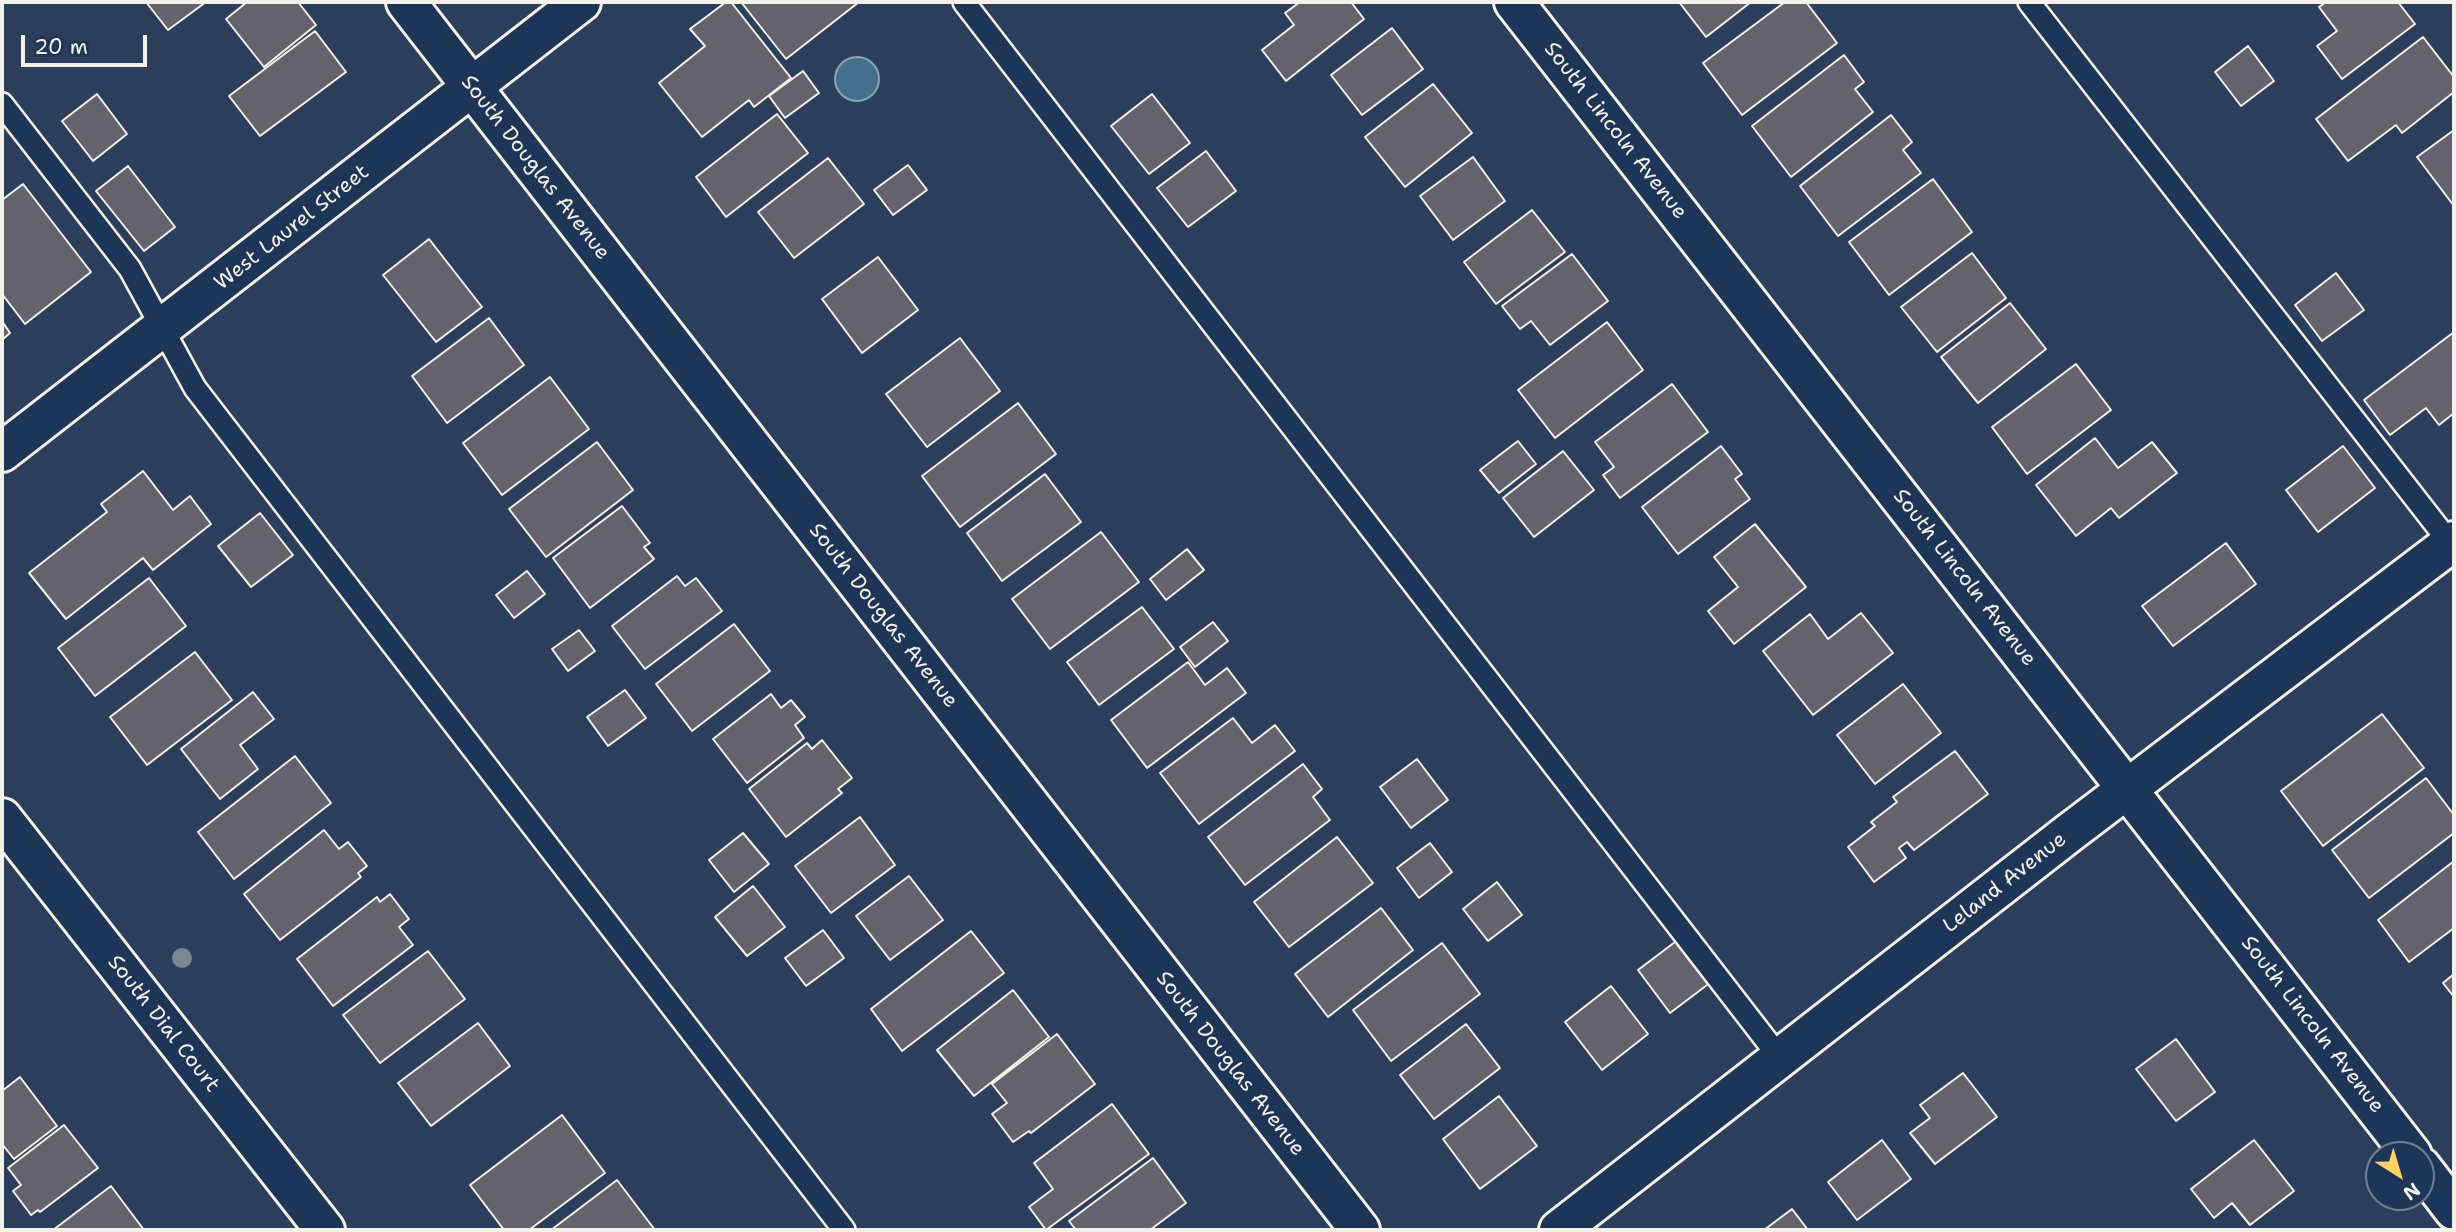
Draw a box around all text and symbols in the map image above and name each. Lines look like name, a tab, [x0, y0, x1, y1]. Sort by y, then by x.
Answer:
scale bar	[24, 21, 150, 65]
text: 20 m	[34, 33, 88, 61]
street label: South Lincoln Avenue	[1538, 37, 1692, 225]
street label: South Douglas Avenue	[455, 71, 615, 265]
street label: West Laurel Street	[210, 160, 374, 296]
street label: South Lincoln Avenue	[1887, 484, 2041, 672]
street label: South Douglas Avenue	[803, 519, 963, 713]
street label: Leland Avenue	[1938, 827, 2072, 939]
street label: South Lincoln Avenue	[2235, 931, 2389, 1119]
street label: South Dial Court	[102, 950, 224, 1098]
street label: South Douglas Avenue	[1150, 967, 1310, 1161]
north arrow	[2365, 1141, 2435, 1211]
text: N	[2398, 1177, 2425, 1206]

